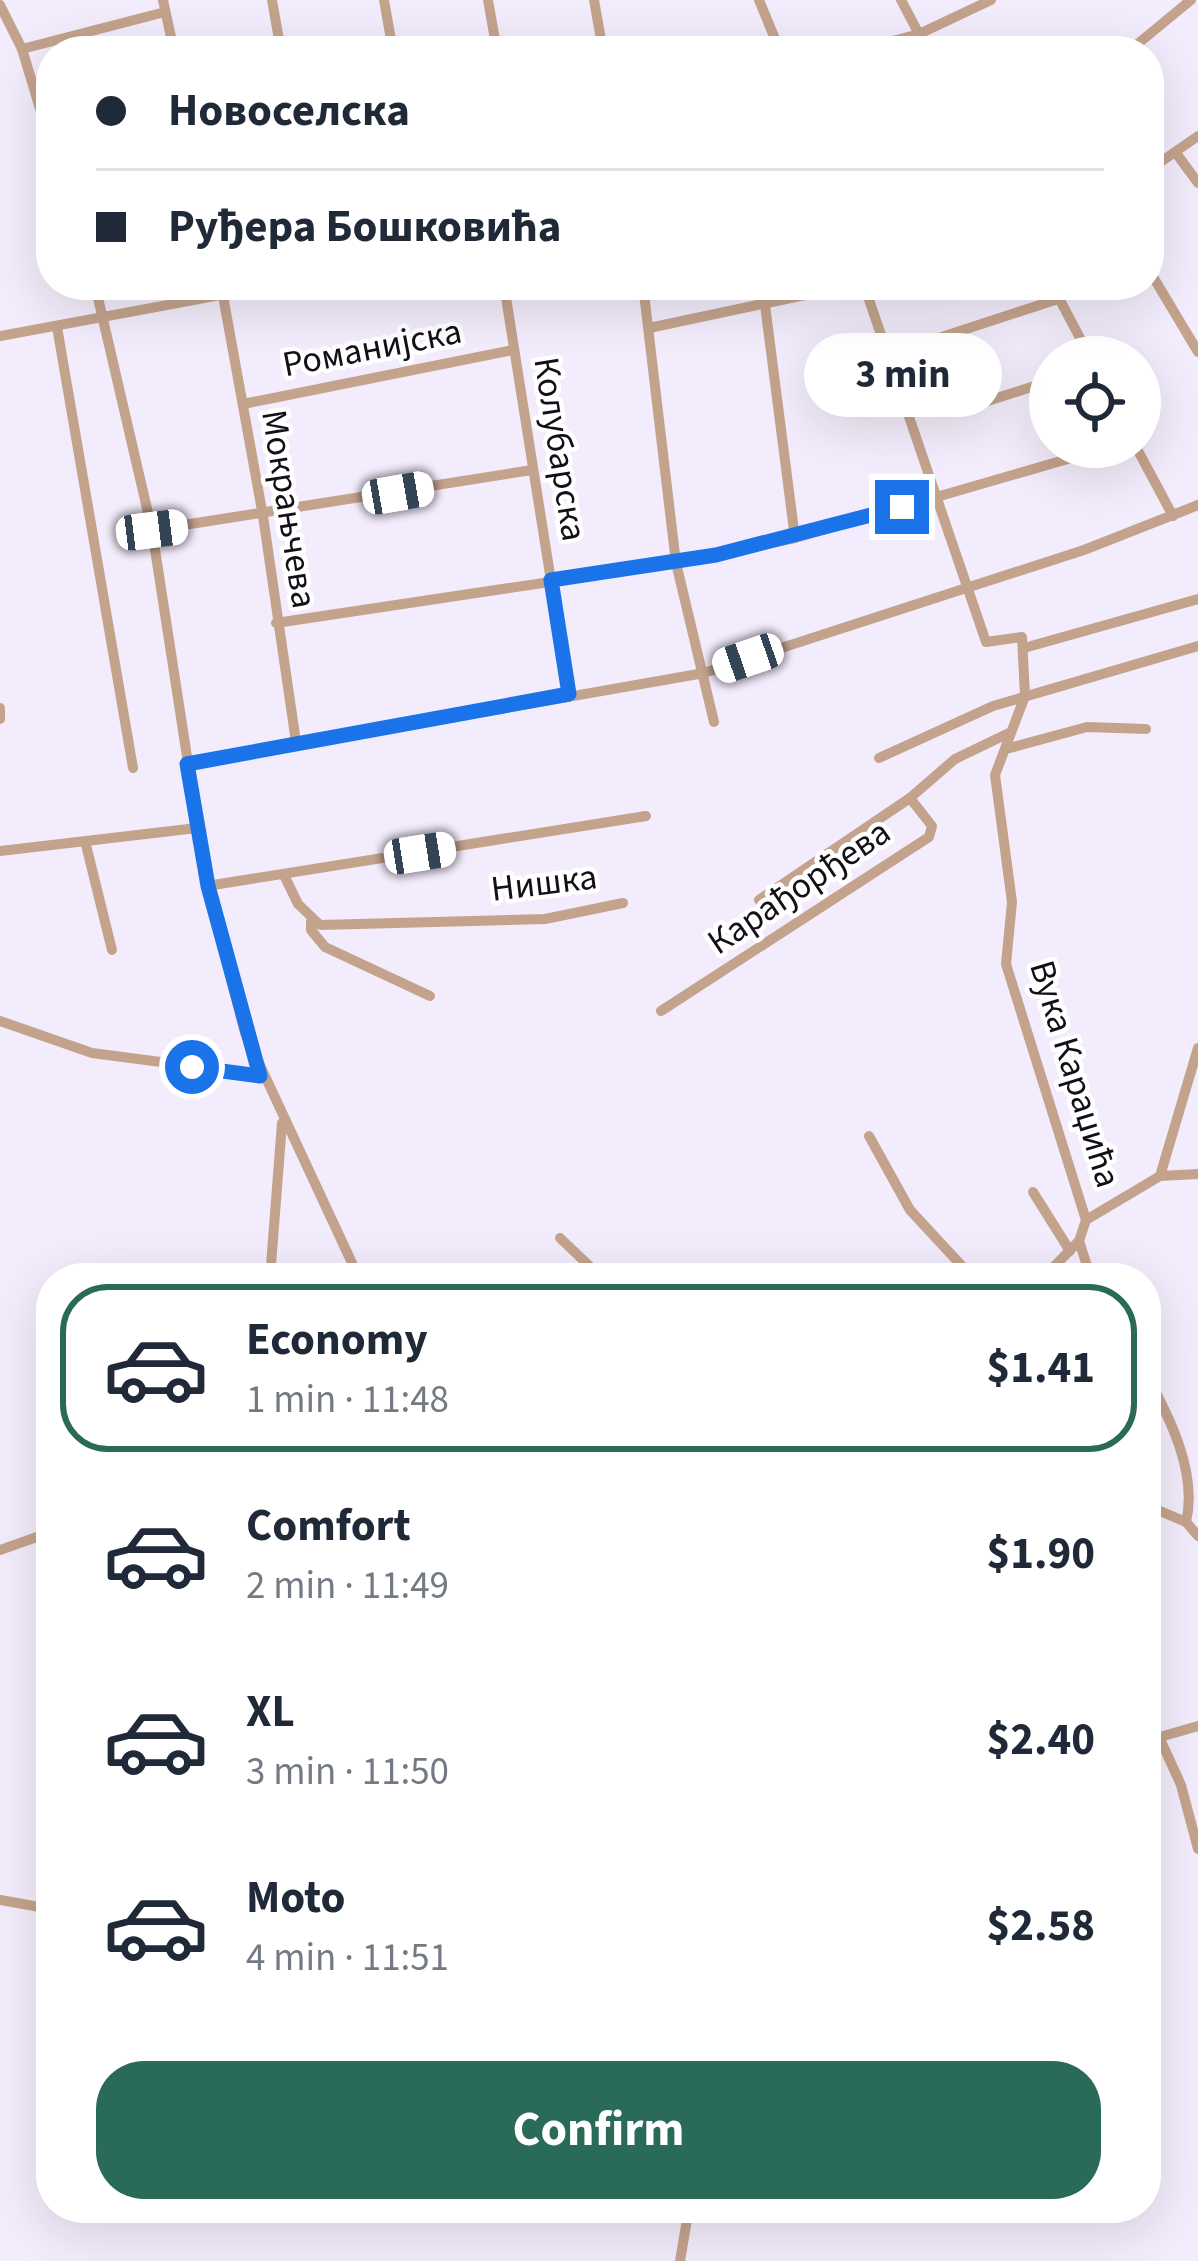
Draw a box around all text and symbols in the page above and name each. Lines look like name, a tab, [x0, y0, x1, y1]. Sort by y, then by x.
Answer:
text: Новоселска	[168, 79, 410, 143]
text: Руђера Бошковића	[168, 195, 561, 259]
street label: Романијска	[278, 306, 466, 390]
callout: 3 min	[803, 333, 1001, 417]
map controls	[1029, 336, 1161, 468]
button: locate	[1029, 336, 1161, 468]
text: 3 min	[856, 347, 950, 403]
street label: Колубарска	[520, 353, 600, 545]
street label: Мокрањчева	[248, 406, 330, 612]
car	[359, 469, 437, 517]
route end	[875, 480, 929, 534]
car	[114, 508, 190, 552]
car	[708, 629, 788, 687]
street label: Карађорђева	[697, 807, 901, 967]
car	[382, 830, 458, 876]
street label: Нишка	[488, 851, 600, 915]
street label: Вука Караџића	[1016, 954, 1134, 1194]
route start	[165, 1040, 219, 1094]
text: Economy	[246, 1308, 428, 1372]
icon: car	[102, 1314, 210, 1422]
text: $1.41	[986, 1336, 1095, 1400]
text: 1 min · 11:48	[246, 1372, 449, 1428]
text: Comfort	[246, 1494, 411, 1558]
icon: car	[102, 1500, 210, 1608]
text: $1.90	[986, 1522, 1095, 1586]
text: 2 min · 11:49	[246, 1558, 449, 1614]
text: XL	[246, 1680, 295, 1744]
icon: car	[102, 1686, 210, 1794]
text: $2.40	[986, 1708, 1095, 1772]
text: 3 min · 11:50	[246, 1744, 449, 1800]
text: Moto	[246, 1866, 345, 1930]
icon: car	[102, 1872, 210, 1980]
text: $2.58	[986, 1894, 1095, 1958]
text: 4 min · 11:51	[246, 1930, 449, 1986]
button: Confirm	[96, 2061, 1101, 2199]

